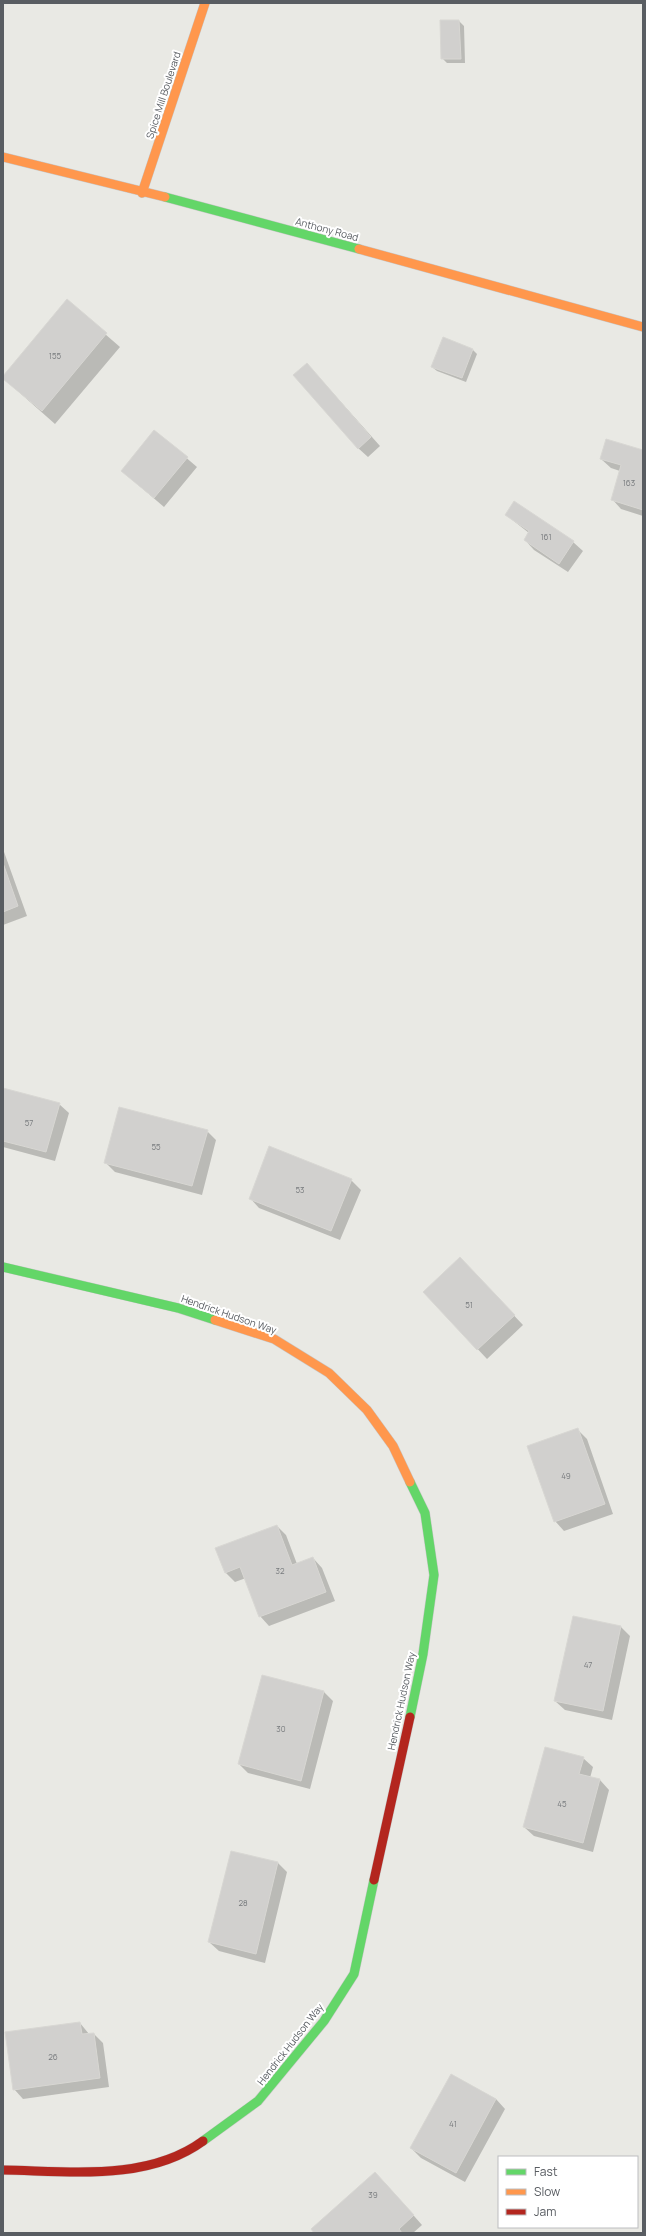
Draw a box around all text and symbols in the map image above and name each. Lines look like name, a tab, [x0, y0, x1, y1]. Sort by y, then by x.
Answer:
street label: Spice Mill Boulevard	[142, 50, 184, 140]
street label: Anthony Road	[294, 214, 360, 244]
house number: 155	[49, 350, 62, 361]
house number: 163	[623, 477, 635, 488]
house number: 161	[540, 531, 552, 542]
house number: 57	[25, 1117, 33, 1128]
house number: 55	[151, 1141, 161, 1152]
house number: 53	[295, 1184, 305, 1195]
street label: Hendrick Hudson Way	[179, 1291, 279, 1337]
house number: 51	[465, 1299, 473, 1310]
house number: 49	[561, 1470, 571, 1481]
house number: 32	[276, 1565, 285, 1576]
street label: Hendrick Hudson Way	[384, 1650, 418, 1751]
house number: 47	[584, 1659, 592, 1670]
house number: 30	[276, 1723, 286, 1734]
house number: 45	[557, 1798, 567, 1809]
house number: 28	[238, 1897, 248, 1908]
street label: Hendrick Hudson Way	[254, 2000, 327, 2088]
house number: 26	[48, 2051, 58, 2062]
house number: 41	[449, 2118, 457, 2129]
legend	[498, 2156, 638, 2228]
text: Fast	[534, 2163, 558, 2180]
text: Slow	[534, 2183, 560, 2200]
house number: 39	[368, 2189, 378, 2200]
text: Jam	[534, 2203, 556, 2220]

